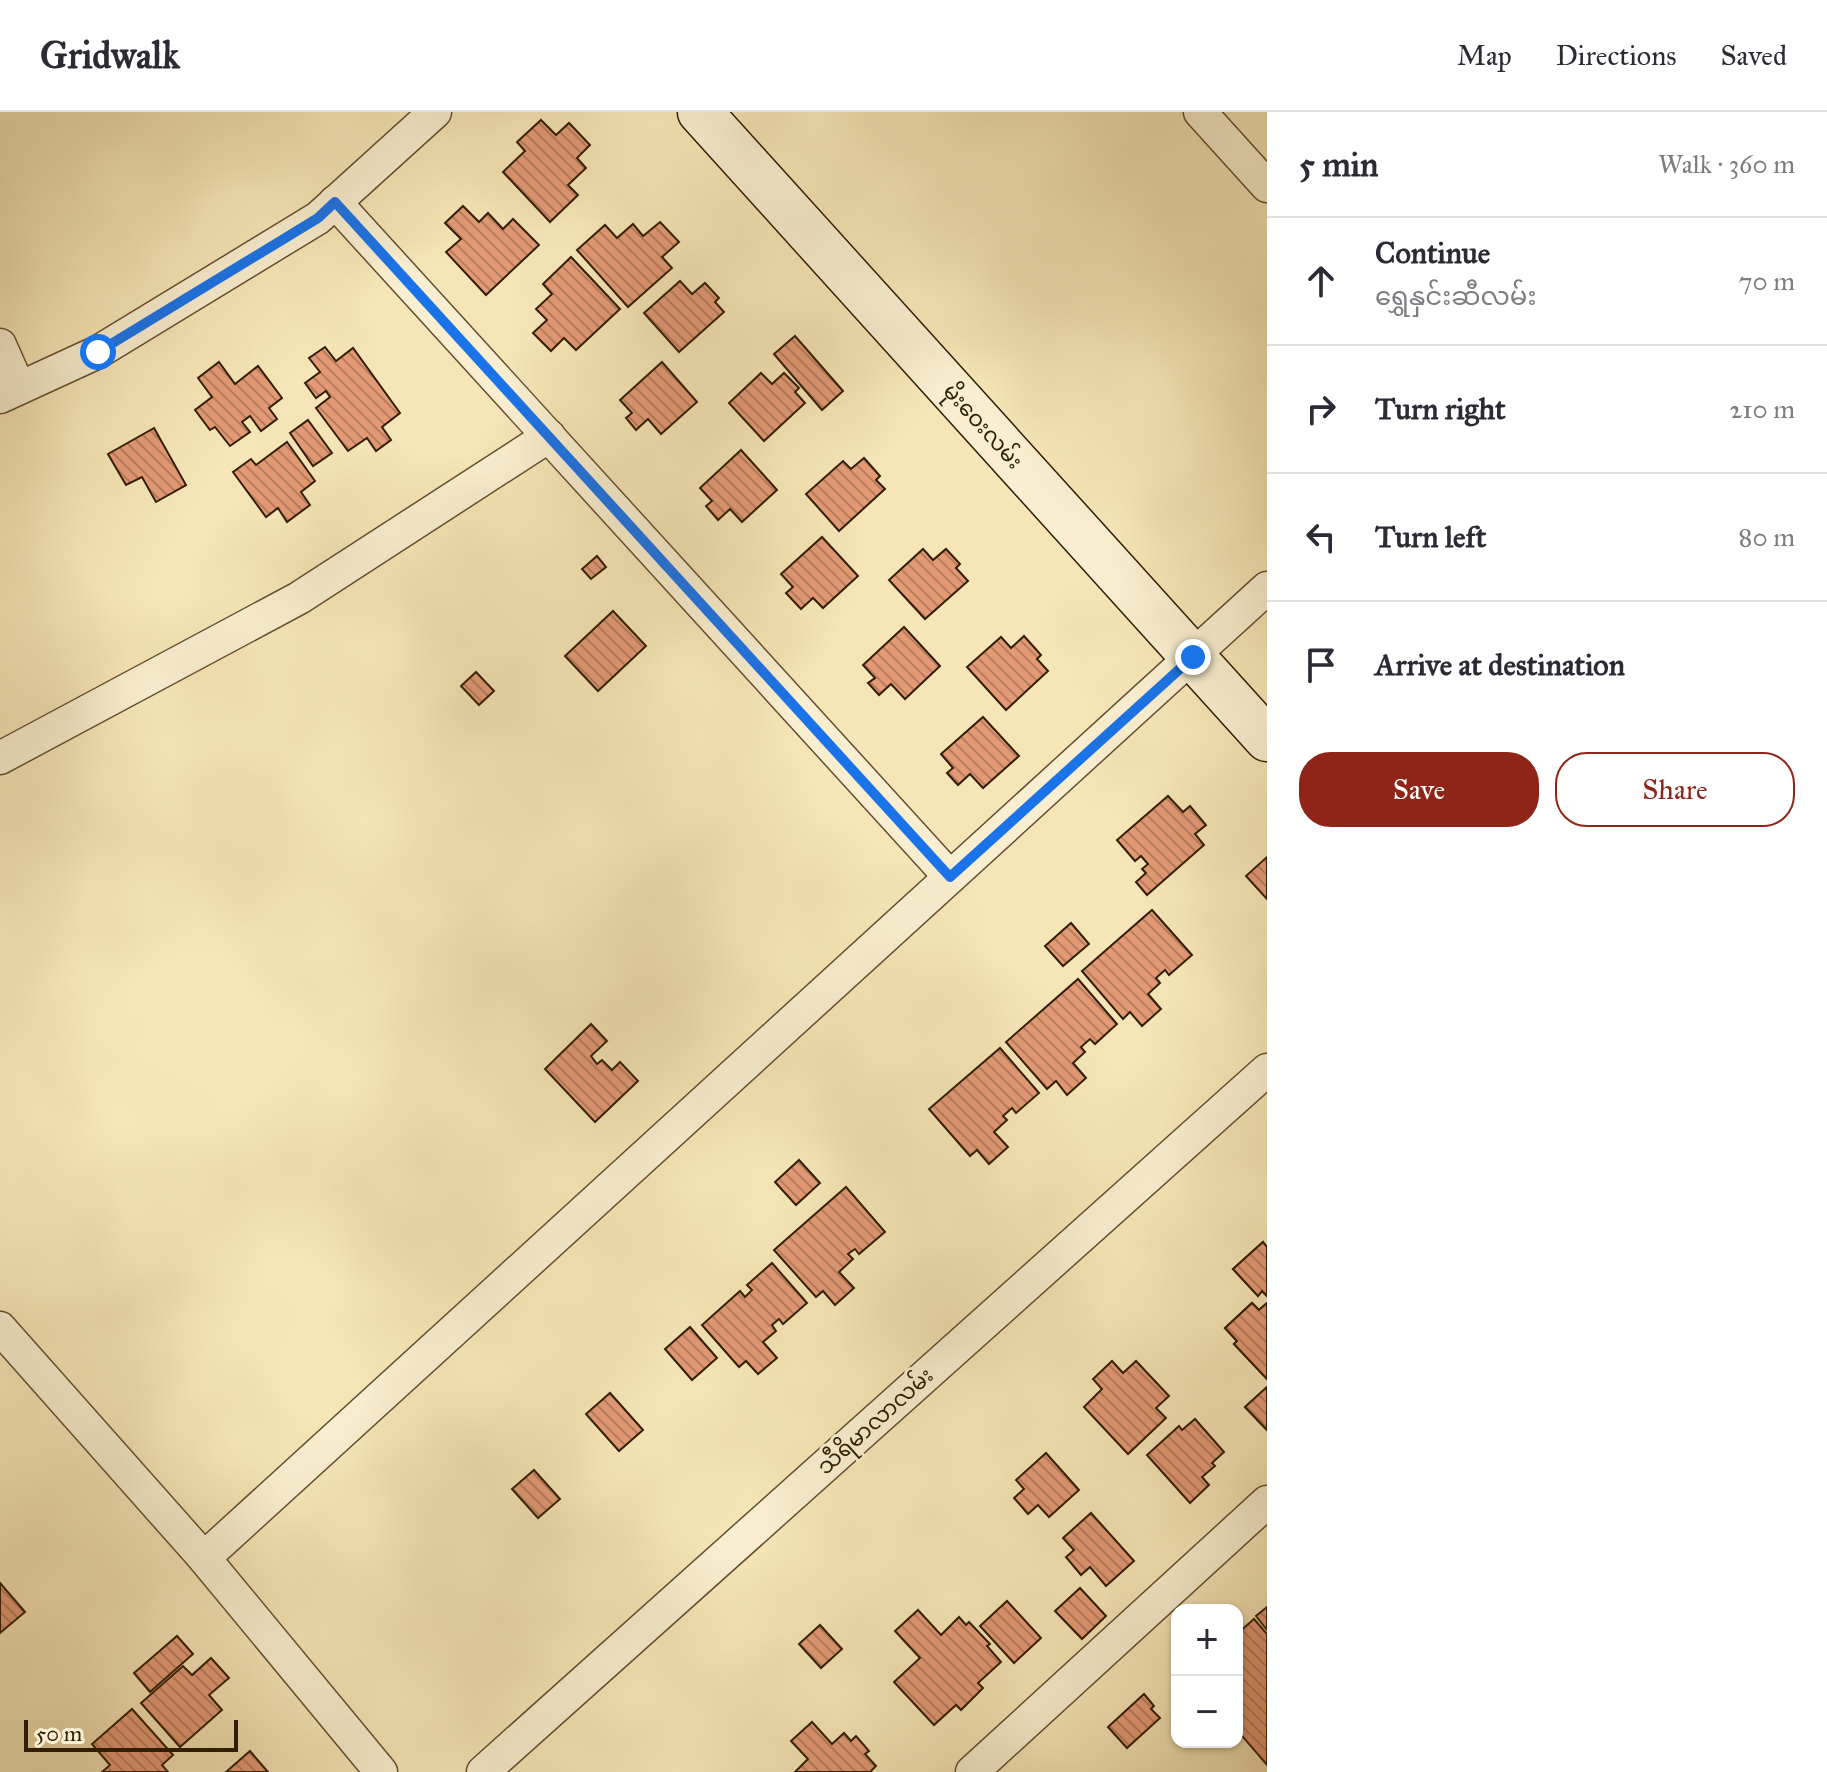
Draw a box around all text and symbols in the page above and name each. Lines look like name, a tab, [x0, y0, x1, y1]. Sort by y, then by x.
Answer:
text: Gridwalk	[40, 32, 180, 78]
text: Map	[1457, 38, 1512, 73]
text: Directions	[1556, 38, 1677, 73]
text: Saved	[1721, 38, 1787, 73]
text: 5 min	[1299, 144, 1378, 185]
text: Walk · 360 m	[1658, 148, 1795, 180]
text: Continue	[1375, 235, 1490, 271]
icon: ahead	[1299, 259, 1343, 303]
text: 70 m	[1739, 265, 1795, 297]
text: ရွှေနှင်းဆီလမ်း	[1375, 280, 1536, 312]
route start	[80, 334, 116, 370]
street label: မိုးဝေးလမ်း	[935, 376, 1030, 477]
icon: right	[1299, 387, 1343, 431]
text: Turn right	[1375, 391, 1506, 427]
text: 210 m	[1729, 393, 1795, 425]
icon: left	[1299, 515, 1343, 559]
text: Turn left	[1375, 519, 1486, 555]
text: 80 m	[1739, 521, 1795, 553]
route end	[1175, 639, 1211, 675]
icon: arrive	[1299, 643, 1343, 687]
text: Arrive at destination	[1375, 647, 1625, 683]
button: Save	[1299, 752, 1539, 827]
button: Share	[1555, 752, 1795, 827]
street label: သီရိမာလာလမ်း	[810, 1360, 941, 1483]
map controls	[1171, 1604, 1243, 1748]
button: +	[1171, 1604, 1243, 1676]
button: −	[1171, 1676, 1243, 1748]
scale bar	[24, 1716, 238, 1752]
text: 50 m	[36, 1720, 82, 1747]

